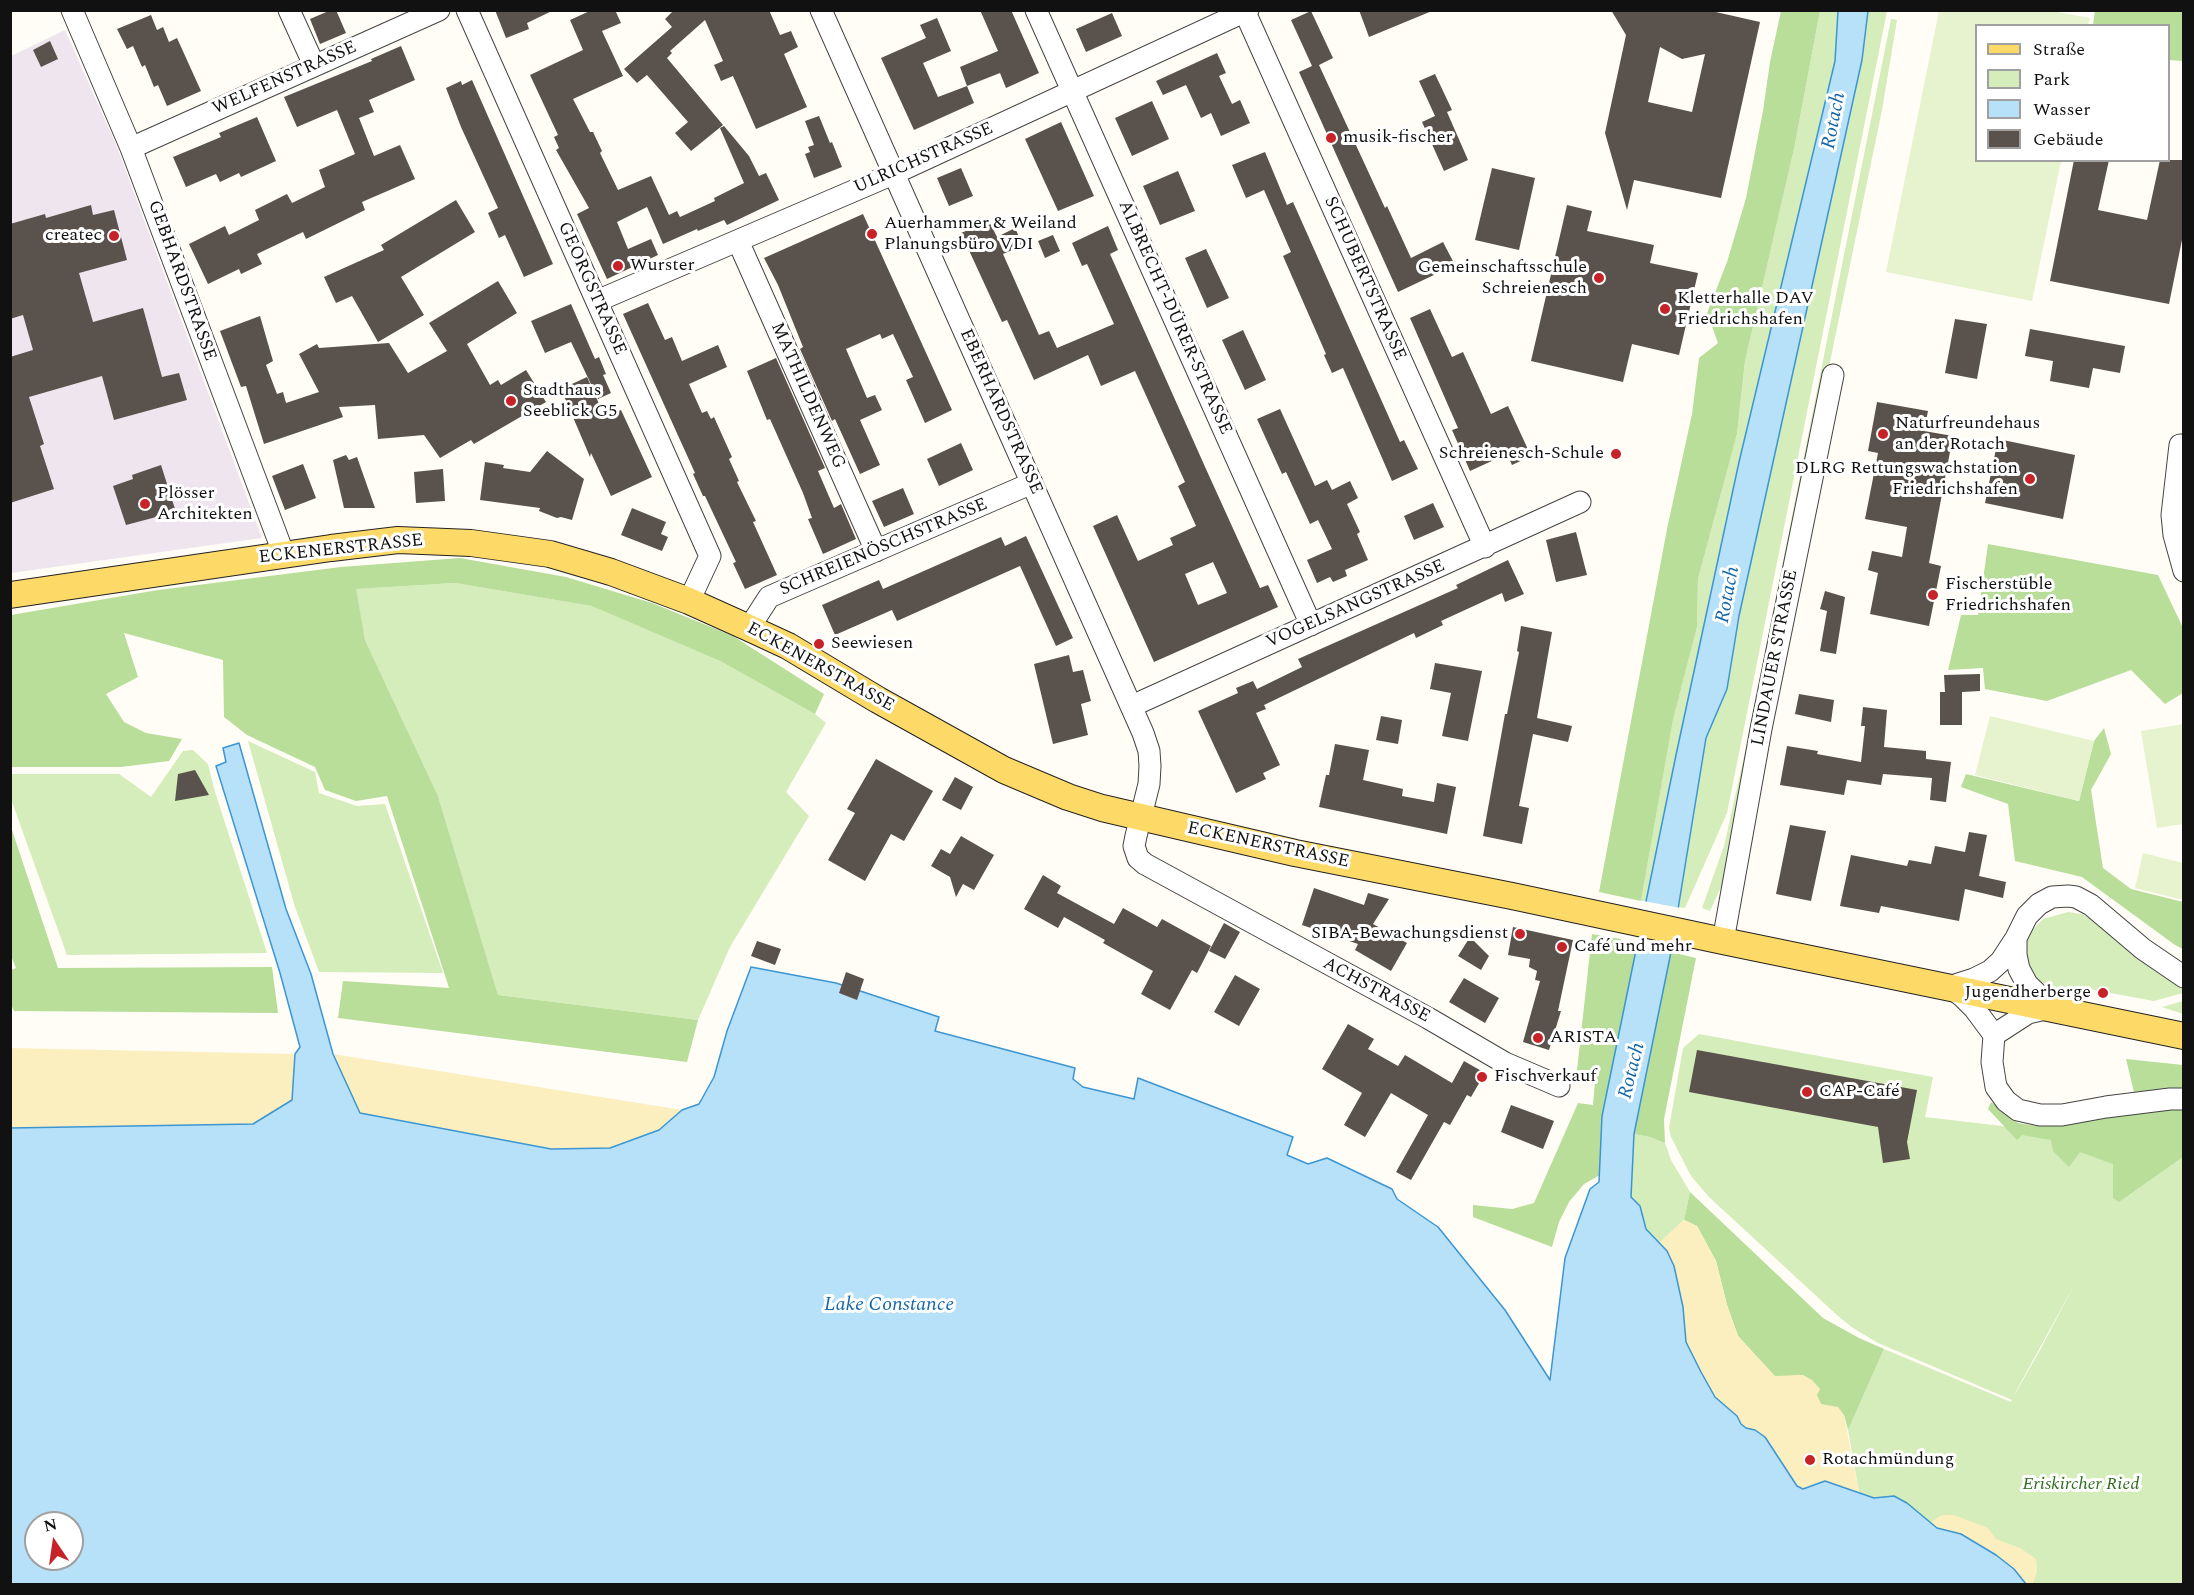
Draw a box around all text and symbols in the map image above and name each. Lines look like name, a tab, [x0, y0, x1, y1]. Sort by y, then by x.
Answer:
legend	[1975, 24, 2170, 162]
text: Straße	[2033, 36, 2085, 63]
street label: WELFENSTRASSE	[209, 37, 361, 121]
text: Park	[2033, 66, 2070, 93]
water label: Rotach	[1818, 91, 1852, 151]
text: Wasser	[2033, 96, 2090, 123]
street label: ULRICHSTRASSE	[851, 119, 997, 199]
text: Gebäude	[2033, 126, 2103, 153]
place label: musik-fischer	[1343, 127, 1453, 149]
marker: musik-fischer	[1324, 131, 1338, 145]
street label: SCHUBERTSTRASSE	[1318, 194, 1410, 364]
street label: GEBHARDSTRASSE	[142, 198, 220, 364]
street label: ALBRECHT-DÜRER-STRASSE	[1112, 198, 1236, 438]
place label: Auerhammer & Weiland Planungsbüro VDI	[884, 213, 1077, 256]
street label: GEORGSTRASSE	[552, 219, 630, 359]
place label: createc	[45, 225, 102, 247]
marker: Auerhammer & Weiland Planungsbüro VDI	[865, 227, 879, 241]
marker: createc	[107, 229, 121, 243]
place label: Wurster	[630, 255, 695, 277]
place label: Gemeinschaftsschule Schreienesch	[1418, 257, 1587, 300]
marker: Wurster	[611, 259, 625, 273]
marker: Gemeinschaftsschule Schreienesch	[1592, 271, 1606, 285]
place label: Kletterhalle DAV Friedrichshafen	[1677, 288, 1814, 330]
marker: Kletterhalle DAV Friedrichshafen	[1658, 302, 1672, 316]
street label: MATHILDENWEG	[765, 319, 849, 473]
street label: EBERHARDSTRASSE	[954, 326, 1046, 498]
place label: Stadthaus Seeblick G5	[523, 380, 617, 422]
marker: Stadthaus Seeblick G5	[504, 394, 518, 408]
place label: Naturfreundehaus an der Rotach	[1895, 413, 2040, 456]
marker: Naturfreundehaus an der Rotach	[1876, 427, 1890, 441]
place label: Schreienesch-Schule	[1439, 443, 1604, 465]
marker: Schreienesch-Schule	[1609, 447, 1623, 461]
place label: DLRG Rettungswachstation Friedrichshafen	[1795, 458, 2018, 500]
marker: DLRG Rettungswachstation Friedrichshafen	[2023, 472, 2037, 486]
place label: Plösser Architekten	[157, 483, 253, 526]
street label: SCHREIENÖSCHSTRASSE	[777, 494, 991, 602]
marker: Plösser Architekten	[138, 497, 152, 511]
street label: ECKENERSTRASSE	[258, 531, 424, 569]
street label: VOGELSANGSTRASSE	[1263, 556, 1449, 654]
water label: Rotach	[1712, 565, 1746, 625]
street label: LINDAUER STRASSE	[1748, 568, 1804, 748]
place label: Fischerstüble Friedrichshafen	[1945, 574, 2071, 616]
marker: Fischerstüble Friedrichshafen	[1926, 588, 1940, 602]
street label: ECKENERSTRASSE	[742, 618, 898, 718]
place label: Seewiesen	[831, 633, 913, 655]
marker: Seewiesen	[812, 637, 826, 651]
street label: ECKENERSTRASSE	[1185, 818, 1351, 874]
place label: SIBA-Bewachungsdienst	[1311, 923, 1508, 945]
marker: SIBA-Bewachungsdienst	[1513, 927, 1527, 941]
place label: Café und mehr	[1574, 936, 1692, 958]
marker: Café und mehr	[1555, 940, 1569, 954]
street label: ACHSTRASSE	[1319, 954, 1433, 1028]
place label: Jugendherberge	[1964, 982, 2091, 1004]
marker: Jugendherberge	[2096, 986, 2110, 1000]
place label: ARISTA	[1550, 1027, 1617, 1049]
marker: ARISTA	[1531, 1031, 1545, 1045]
water label: Rotach	[1614, 1040, 1652, 1102]
place label: Fischverkauf	[1494, 1066, 1597, 1088]
marker: Fischverkauf	[1475, 1070, 1489, 1084]
place label: CAP-Café	[1819, 1081, 1900, 1103]
marker: CAP-Café	[1800, 1085, 1814, 1099]
water label: Lake Constance	[824, 1294, 954, 1318]
place label: Rotachmündung	[1822, 1449, 1954, 1471]
marker: Rotachmündung	[1803, 1453, 1817, 1467]
park label: Eriskircher Ried	[2022, 1474, 2140, 1496]
north arrow	[24, 1511, 84, 1571]
text: N	[41, 1512, 59, 1539]

